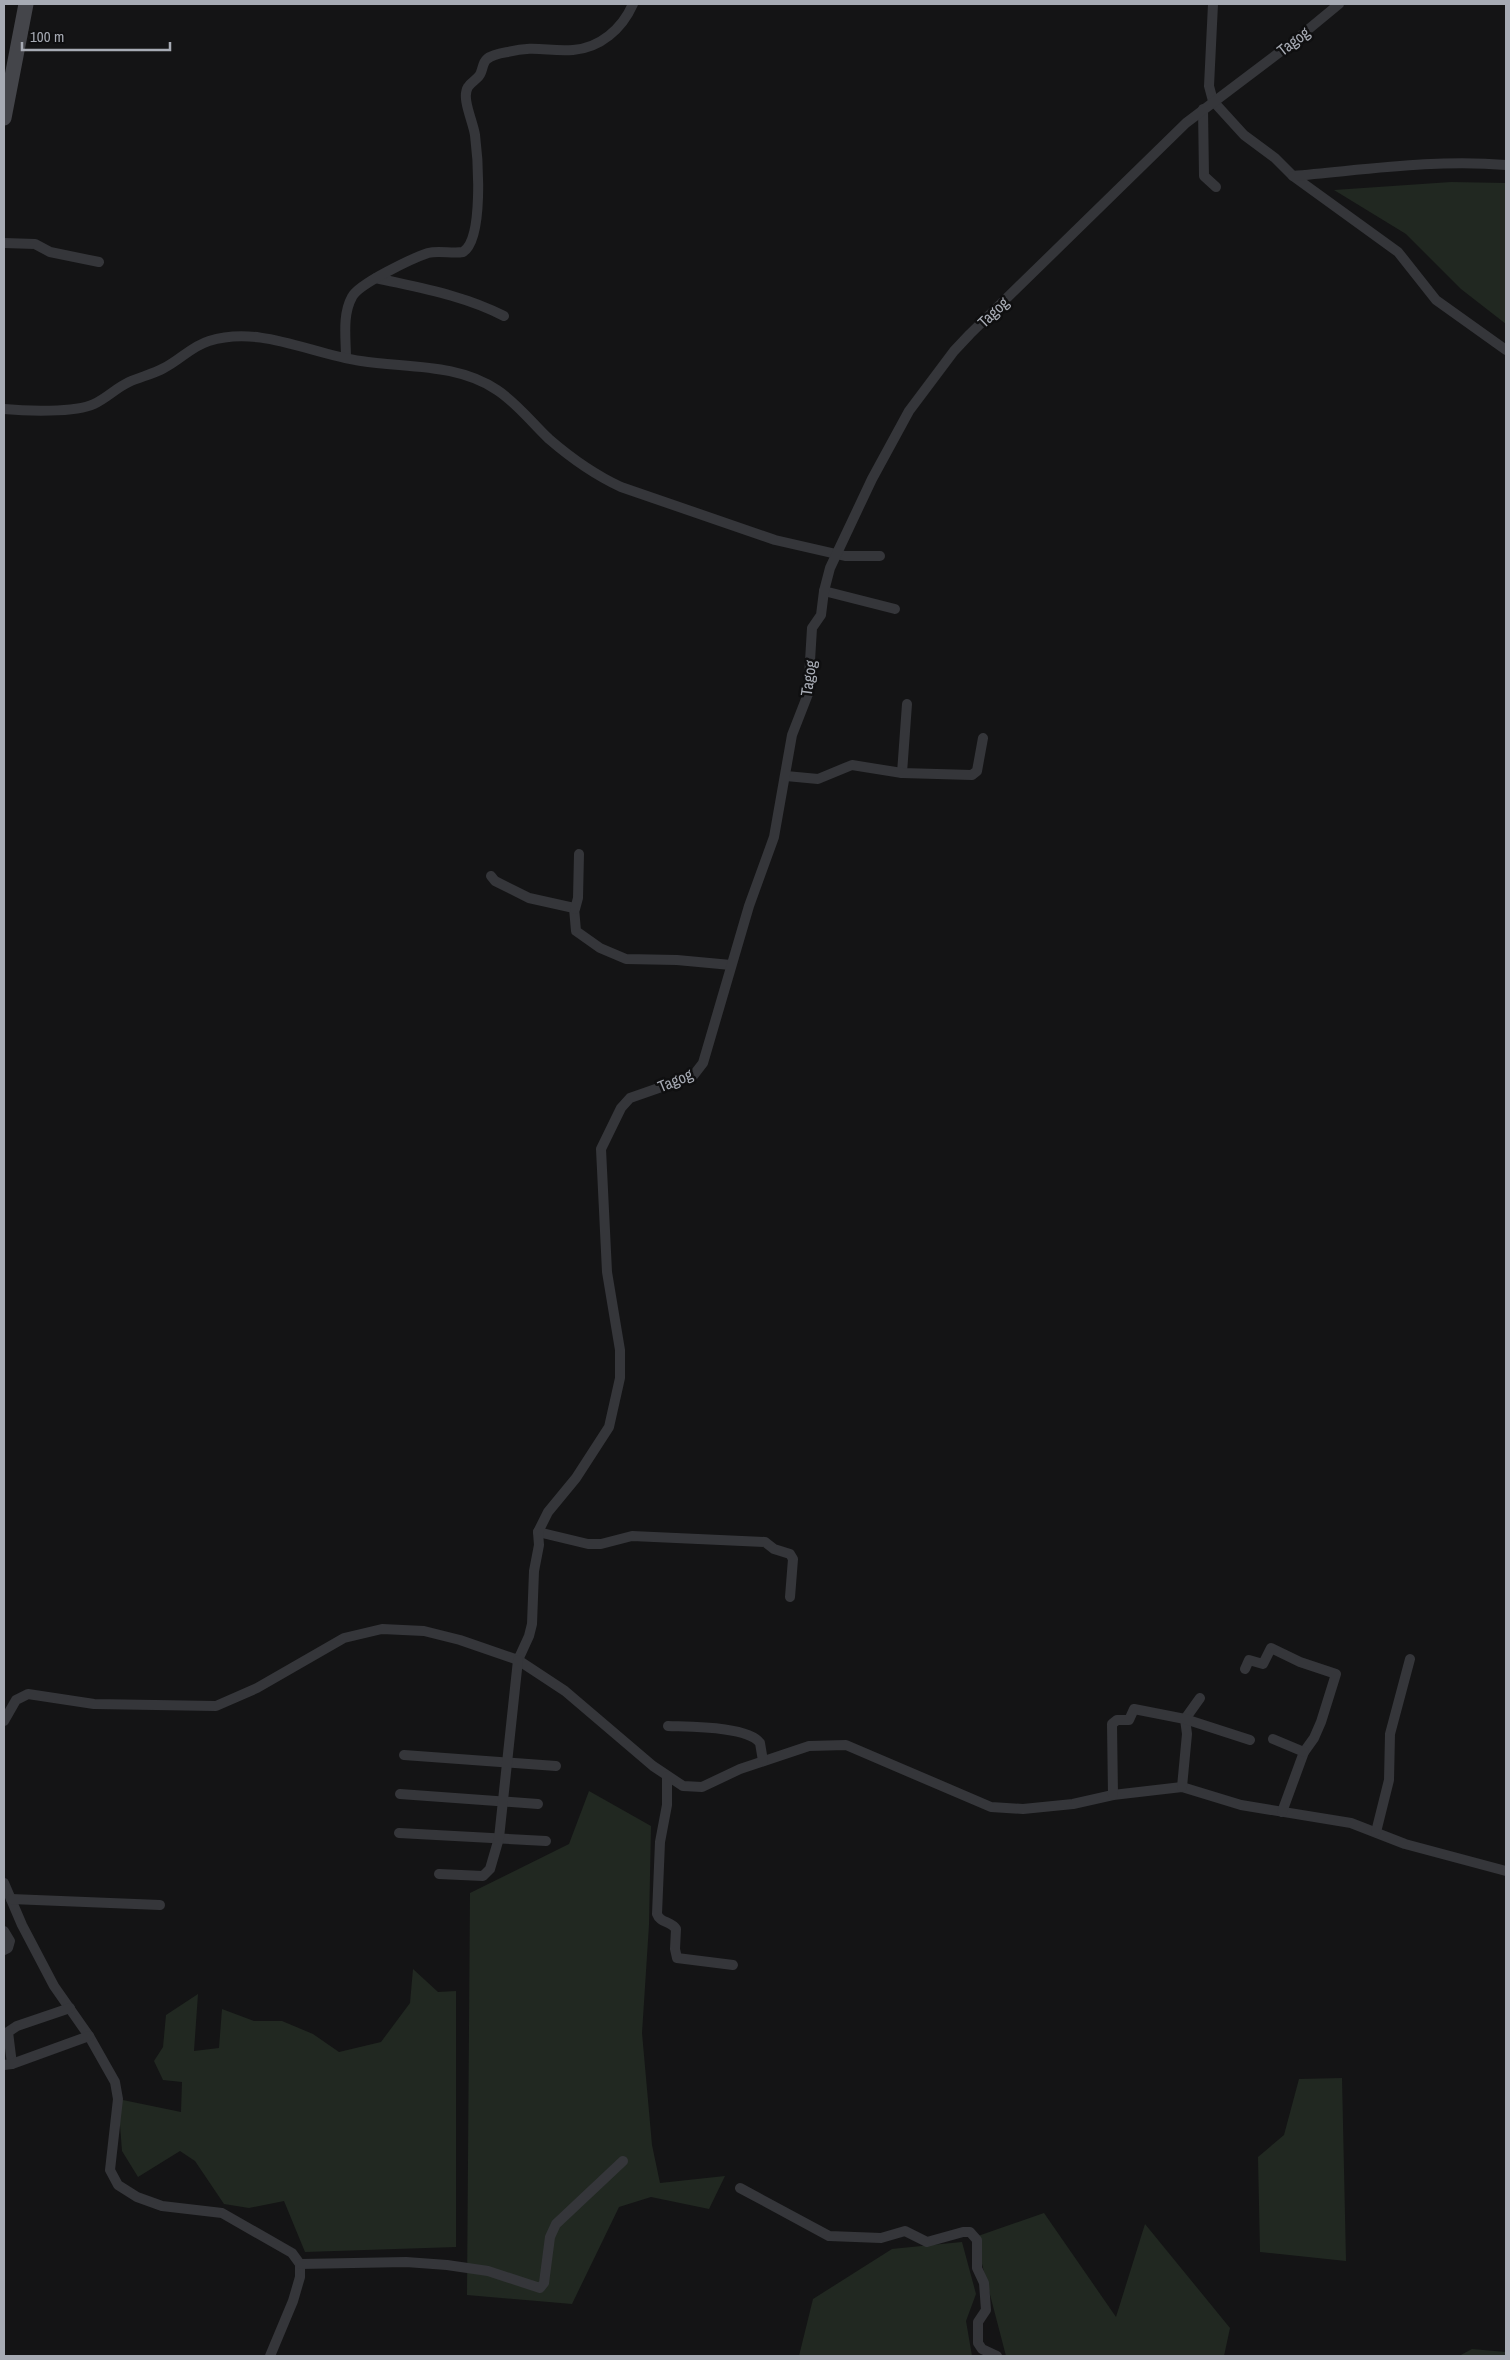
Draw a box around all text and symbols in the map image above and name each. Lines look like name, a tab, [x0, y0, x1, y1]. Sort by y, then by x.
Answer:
scale bar	[22, 20, 170, 52]
street label: Tagog	[1272, 21, 1315, 61]
text: 100 m	[30, 26, 64, 47]
street label: Tagog	[972, 291, 1014, 332]
street label: Tagog	[795, 658, 821, 697]
street label: Tagog	[654, 1063, 697, 1097]

